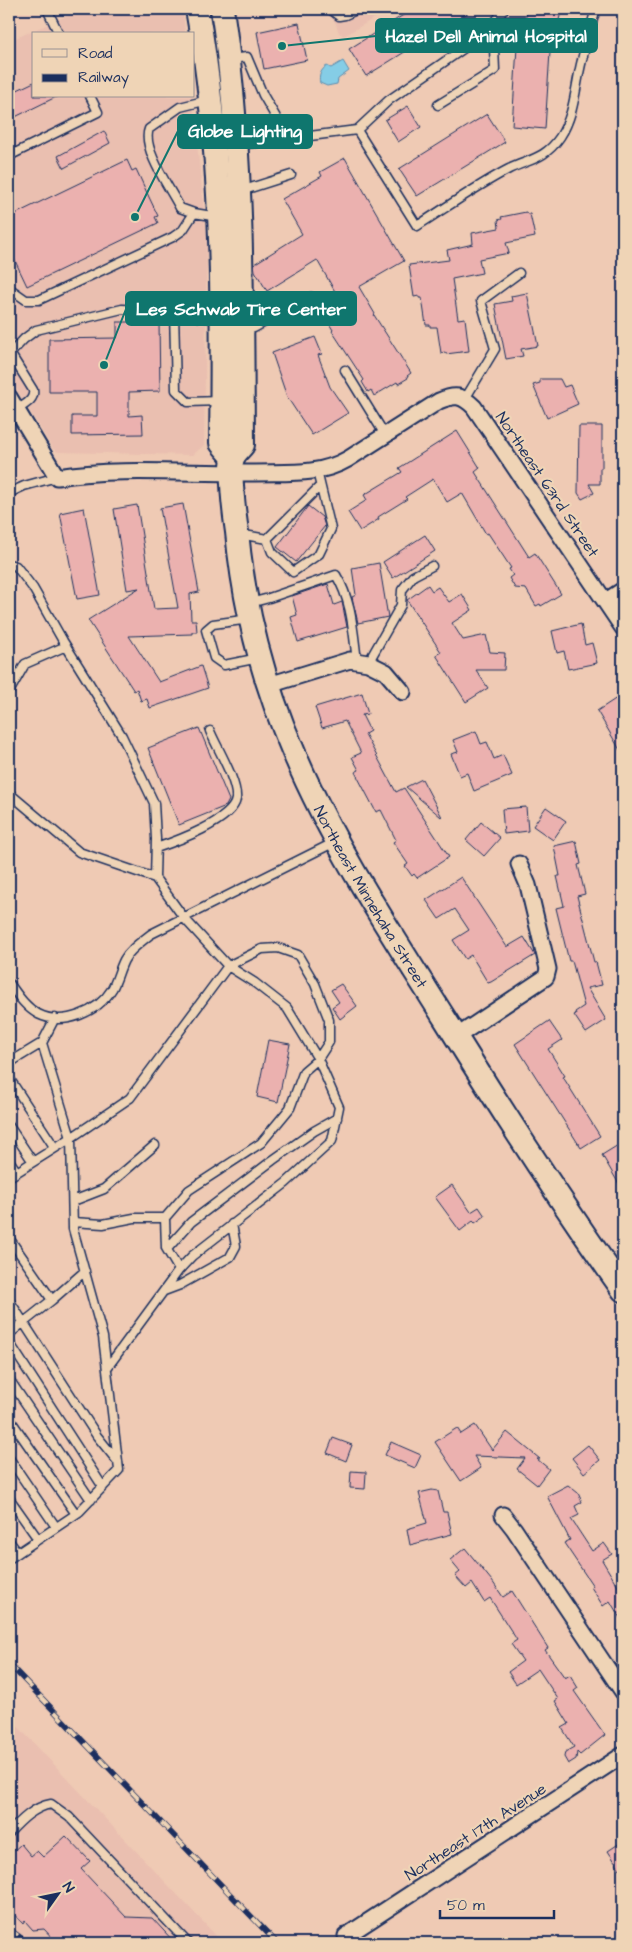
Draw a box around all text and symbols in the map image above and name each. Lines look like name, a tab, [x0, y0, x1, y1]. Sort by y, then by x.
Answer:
callout: Hazel Dell Animal Hospital	[376, 19, 597, 52]
text: Hazel Dell Animal Hospital	[385, 24, 587, 49]
legend	[32, 32, 195, 98]
text: Road	[78, 43, 113, 64]
text: Railway	[78, 67, 129, 89]
callout: Globe Lighting	[178, 115, 312, 148]
text: Globe Lighting	[188, 119, 303, 145]
callout: Les Schwab Tire Center	[126, 292, 356, 325]
text: Les Schwab Tire Center	[136, 297, 346, 322]
street label: Northeast 63rd Street	[490, 408, 604, 562]
street label: Northeast Minnehaha Street	[308, 802, 433, 993]
street label: Northeast 17th Avenue	[401, 1778, 551, 1886]
north arrow	[32, 1870, 82, 1920]
text: N	[57, 1878, 79, 1897]
scale bar	[440, 1887, 553, 1919]
text: 50 m	[447, 1895, 485, 1916]

